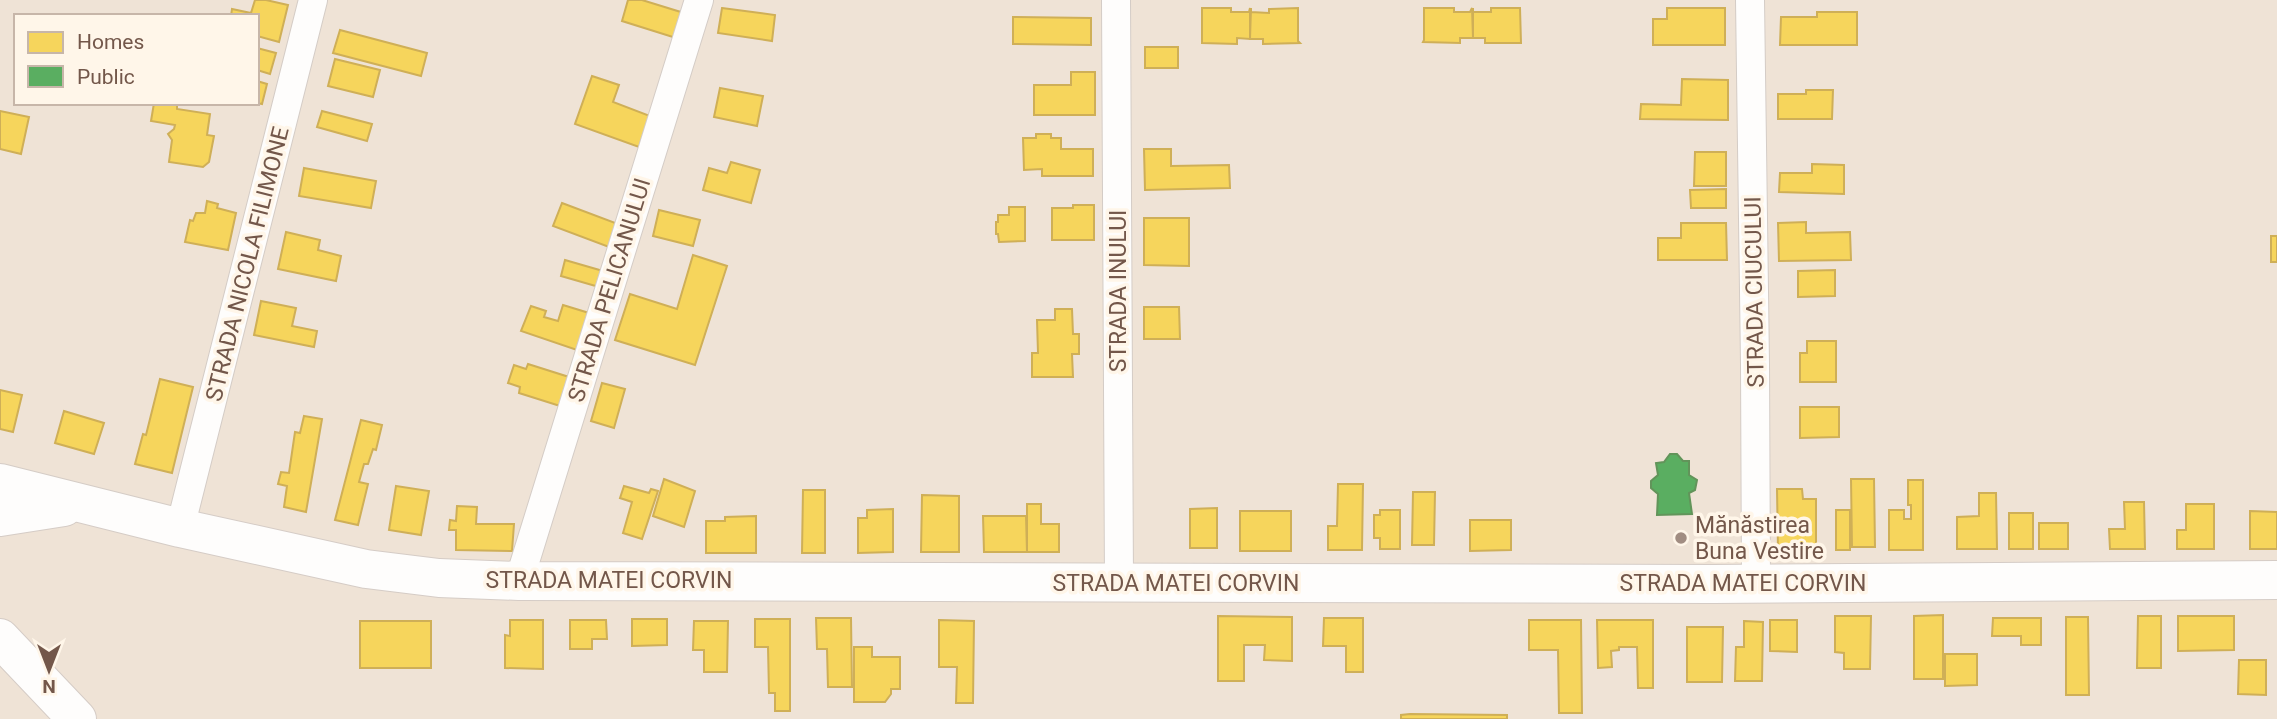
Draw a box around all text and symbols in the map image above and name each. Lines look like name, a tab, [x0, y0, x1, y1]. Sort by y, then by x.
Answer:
legend	[14, 14, 259, 105]
text: Homes	[77, 30, 144, 54]
text: Public	[77, 65, 135, 89]
street label: STRADA NICOLA FILIMONE	[200, 124, 295, 404]
street label: STRADA PELICANULUI	[563, 175, 656, 405]
street label: STRADA CIUCULUI	[1739, 196, 1770, 388]
street label: STRADA INULUI	[1105, 210, 1132, 372]
place label: Mănăstirea Buna Vestire	[1695, 512, 1824, 565]
marker: Mănăstirea Buna Vestire	[1673, 530, 1689, 546]
street label: STRADA MATEI CORVIN	[486, 567, 732, 594]
street label: STRADA MATEI CORVIN	[1053, 570, 1299, 597]
street label: STRADA MATEI CORVIN	[1620, 570, 1866, 597]
north arrow	[14, 635, 84, 705]
text: N	[42, 675, 56, 698]

